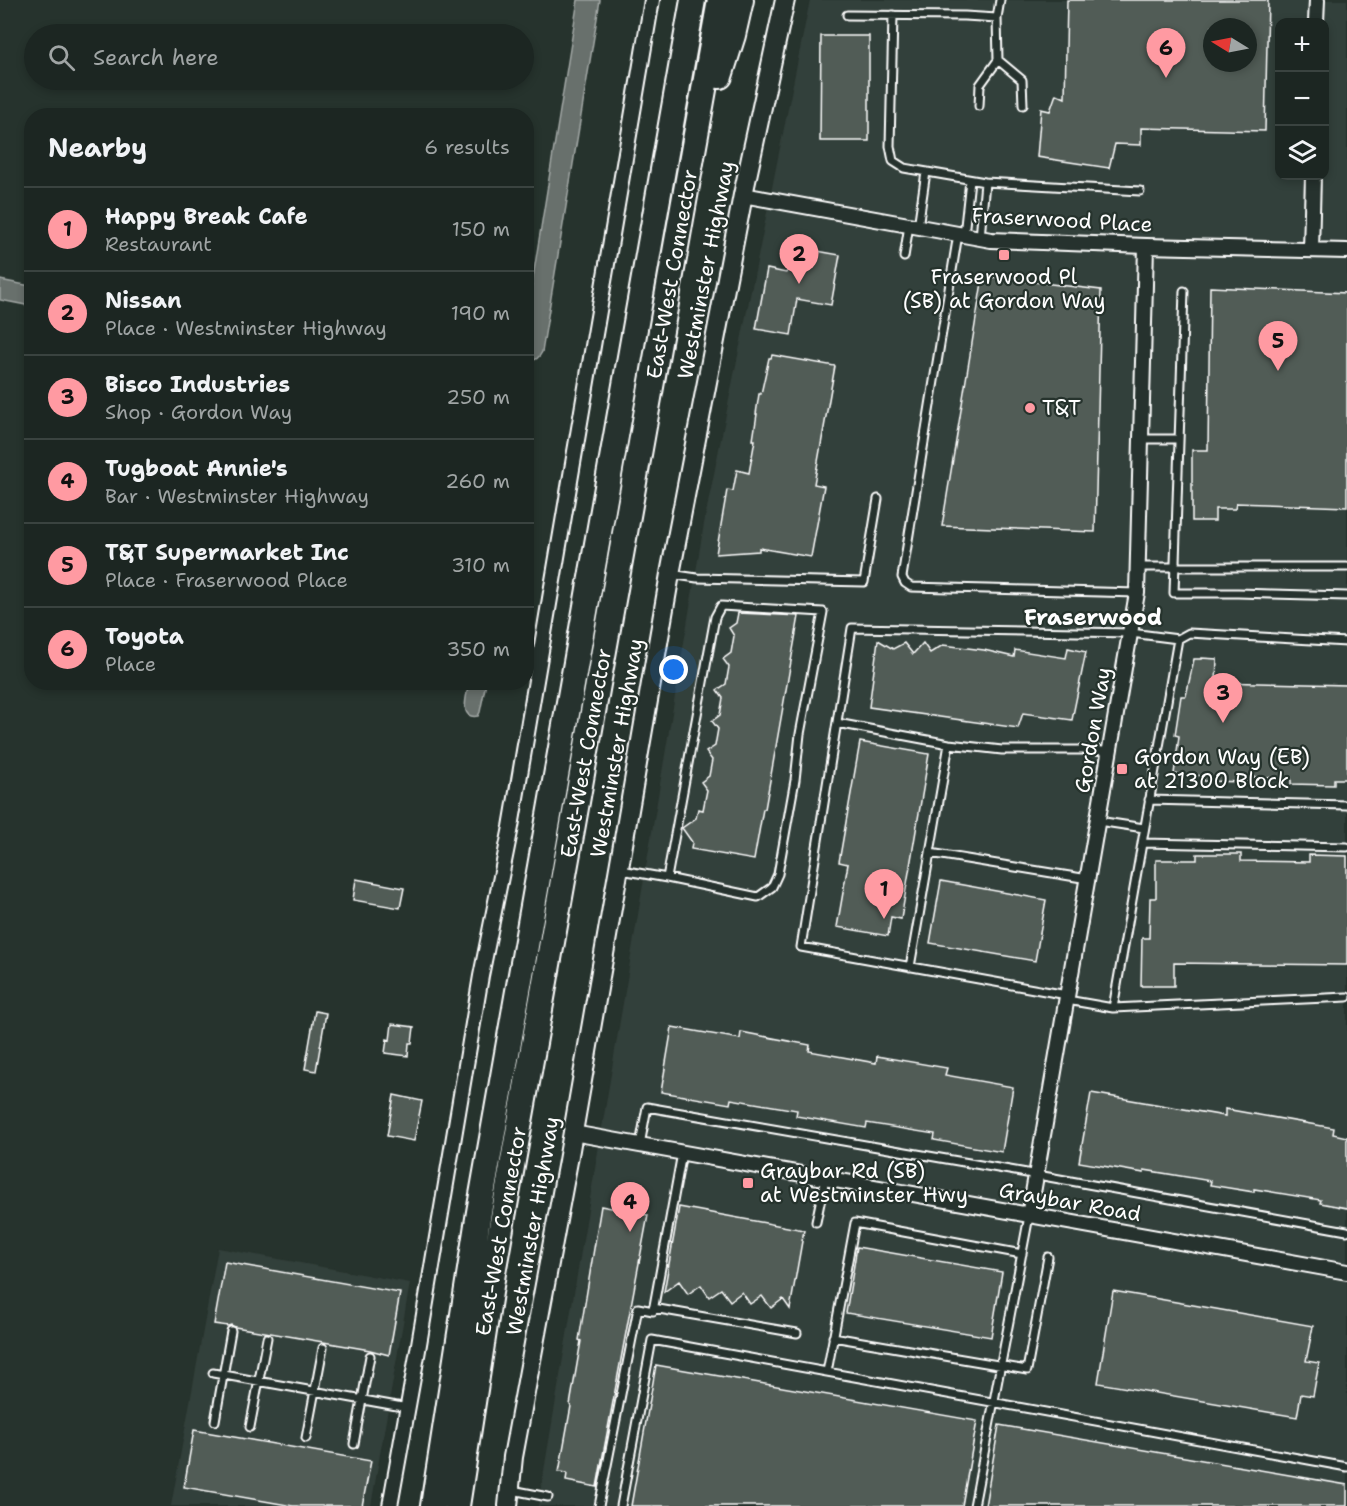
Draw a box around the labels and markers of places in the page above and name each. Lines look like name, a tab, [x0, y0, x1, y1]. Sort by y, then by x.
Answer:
pin: 6	[1146, 28, 1186, 78]
pin: 2	[780, 234, 818, 284]
marker: Fraserwood Pl (SB) at Gordon Way	[997, 248, 1011, 262]
place label: Fraserwood Pl (SB) at Gordon Way	[902, 263, 1106, 315]
pin: 5	[1258, 322, 1298, 371]
place label: T&T	[1042, 394, 1081, 422]
marker: T&T	[1023, 401, 1037, 415]
pin: 3	[1204, 674, 1242, 723]
place label: Gordon Way (EB) at 21300 Block	[1134, 743, 1310, 795]
marker: Gordon Way (EB) at 21300 Block	[1115, 762, 1129, 776]
pin: 1	[864, 870, 904, 919]
place label: Graybar Rd (SB) at Westminster Hwy	[760, 1157, 968, 1209]
marker: Graybar Rd (SB) at Westminster Hwy	[741, 1176, 755, 1190]
pin: 4	[610, 1182, 650, 1232]

